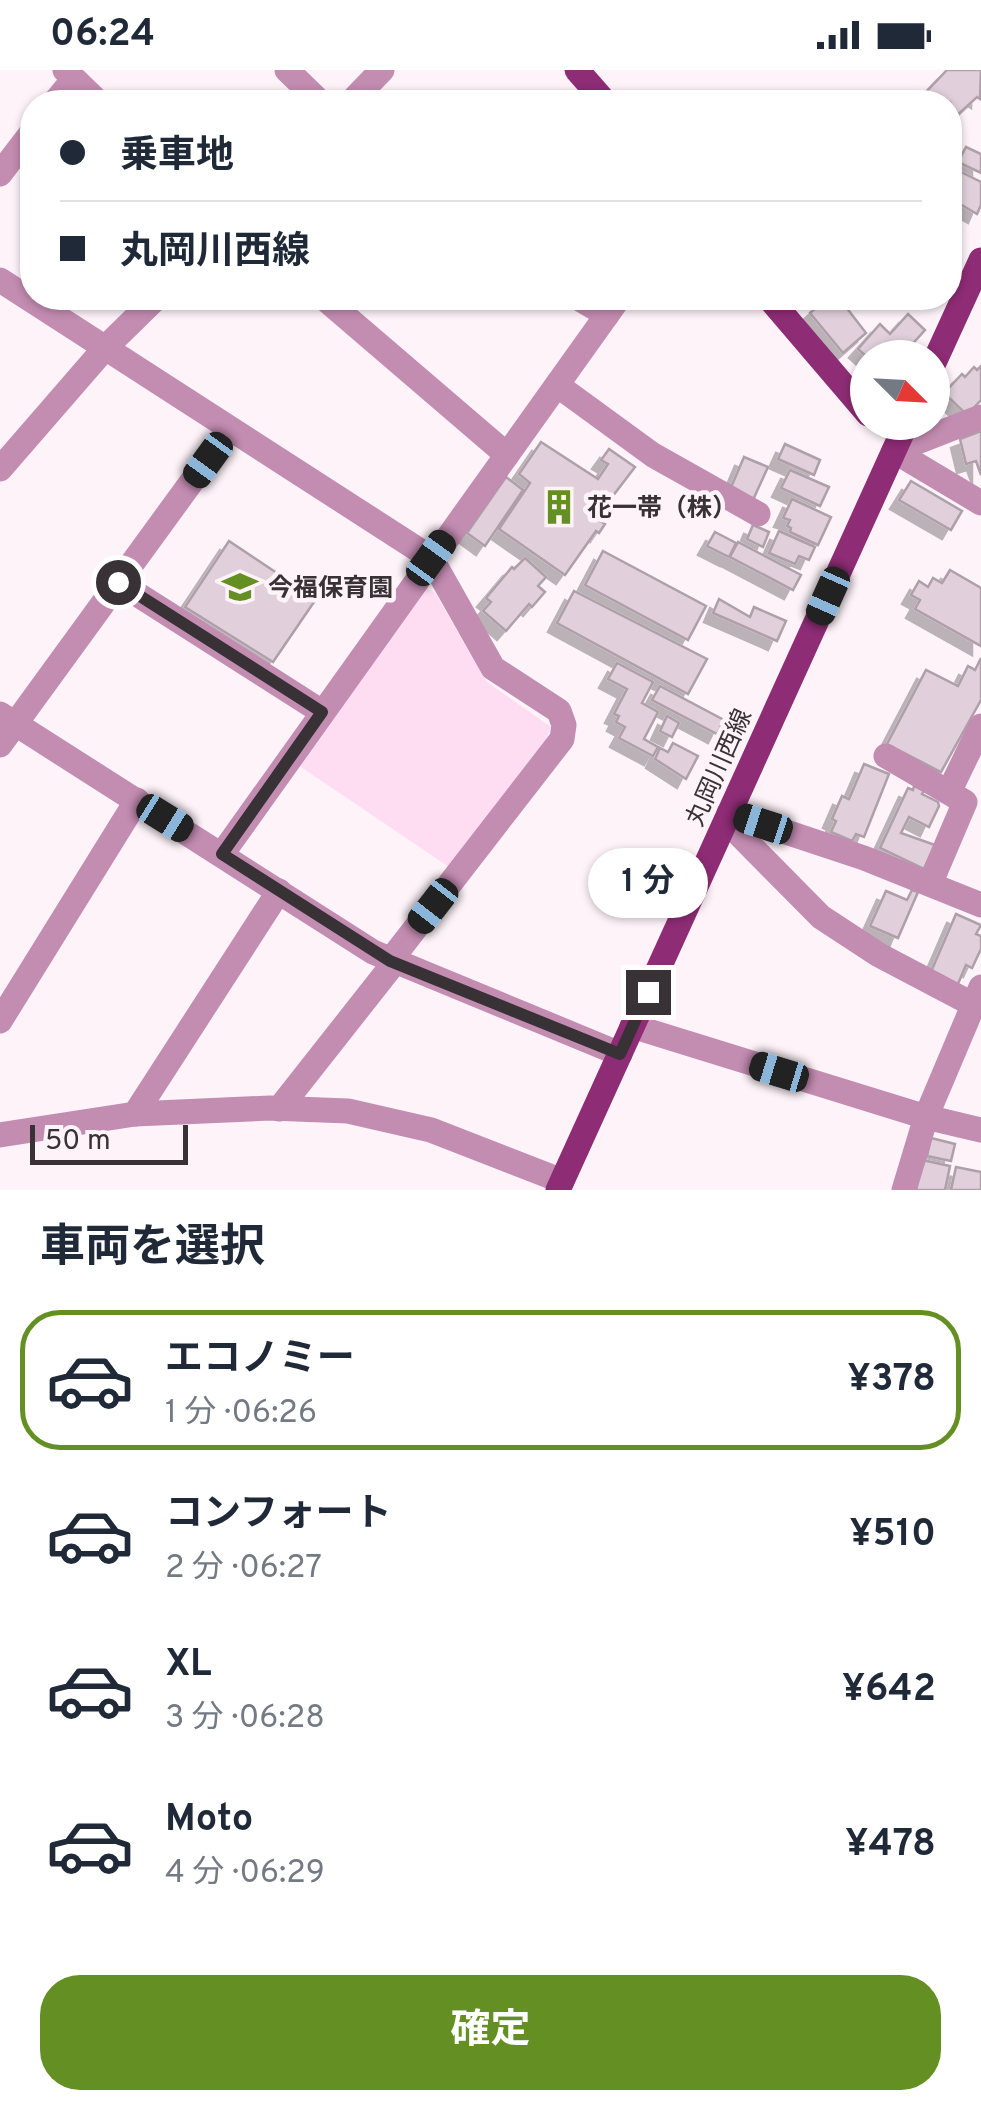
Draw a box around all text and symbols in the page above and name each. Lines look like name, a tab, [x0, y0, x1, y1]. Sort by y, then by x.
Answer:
text: 06:24	[50, 11, 155, 60]
text: 乗車地	[120, 133, 234, 182]
text: 丸岡川西線	[120, 229, 310, 278]
north arrow	[850, 340, 950, 440]
map controls	[850, 340, 950, 440]
car	[178, 427, 238, 493]
building icon: 花一帯（株）	[540, 488, 578, 526]
place label: 花一帯（株）	[587, 494, 737, 526]
car	[401, 525, 461, 591]
route start	[96, 560, 141, 605]
car	[802, 562, 854, 630]
school or university icon: 今福保育園	[221, 568, 259, 606]
place label: 今福保育園	[268, 574, 393, 606]
street label: 丸岡川西線	[681, 705, 761, 832]
car	[132, 789, 198, 847]
car	[730, 800, 796, 848]
callout: 1 分	[588, 847, 708, 917]
text: 1 分	[622, 863, 674, 903]
car	[403, 873, 463, 939]
route end	[626, 970, 671, 1015]
car	[746, 1049, 812, 1095]
scale bar	[30, 1120, 188, 1164]
text: 50 m	[45, 1124, 111, 1160]
text: 車両を選択	[40, 1221, 265, 1278]
icon: car	[45, 1335, 135, 1425]
text: エコノミー	[165, 1336, 355, 1385]
text: ¥378	[848, 1356, 936, 1405]
text: 1 分 · 06:26	[165, 1394, 317, 1434]
icon: car	[45, 1490, 135, 1580]
text: コンフォート	[165, 1491, 392, 1540]
text: ¥510	[850, 1511, 936, 1560]
text: 2 分 · 06:27	[165, 1549, 322, 1589]
text: XL	[165, 1641, 212, 1690]
icon: car	[45, 1645, 135, 1735]
text: ¥642	[842, 1666, 936, 1715]
text: 3 分 · 06:28	[165, 1699, 325, 1739]
text: Moto	[165, 1796, 253, 1845]
icon: car	[45, 1800, 135, 1890]
text: ¥478	[845, 1821, 936, 1870]
text: 4 分 · 06:29	[165, 1854, 325, 1894]
button: 確定	[40, 1975, 941, 2090]

